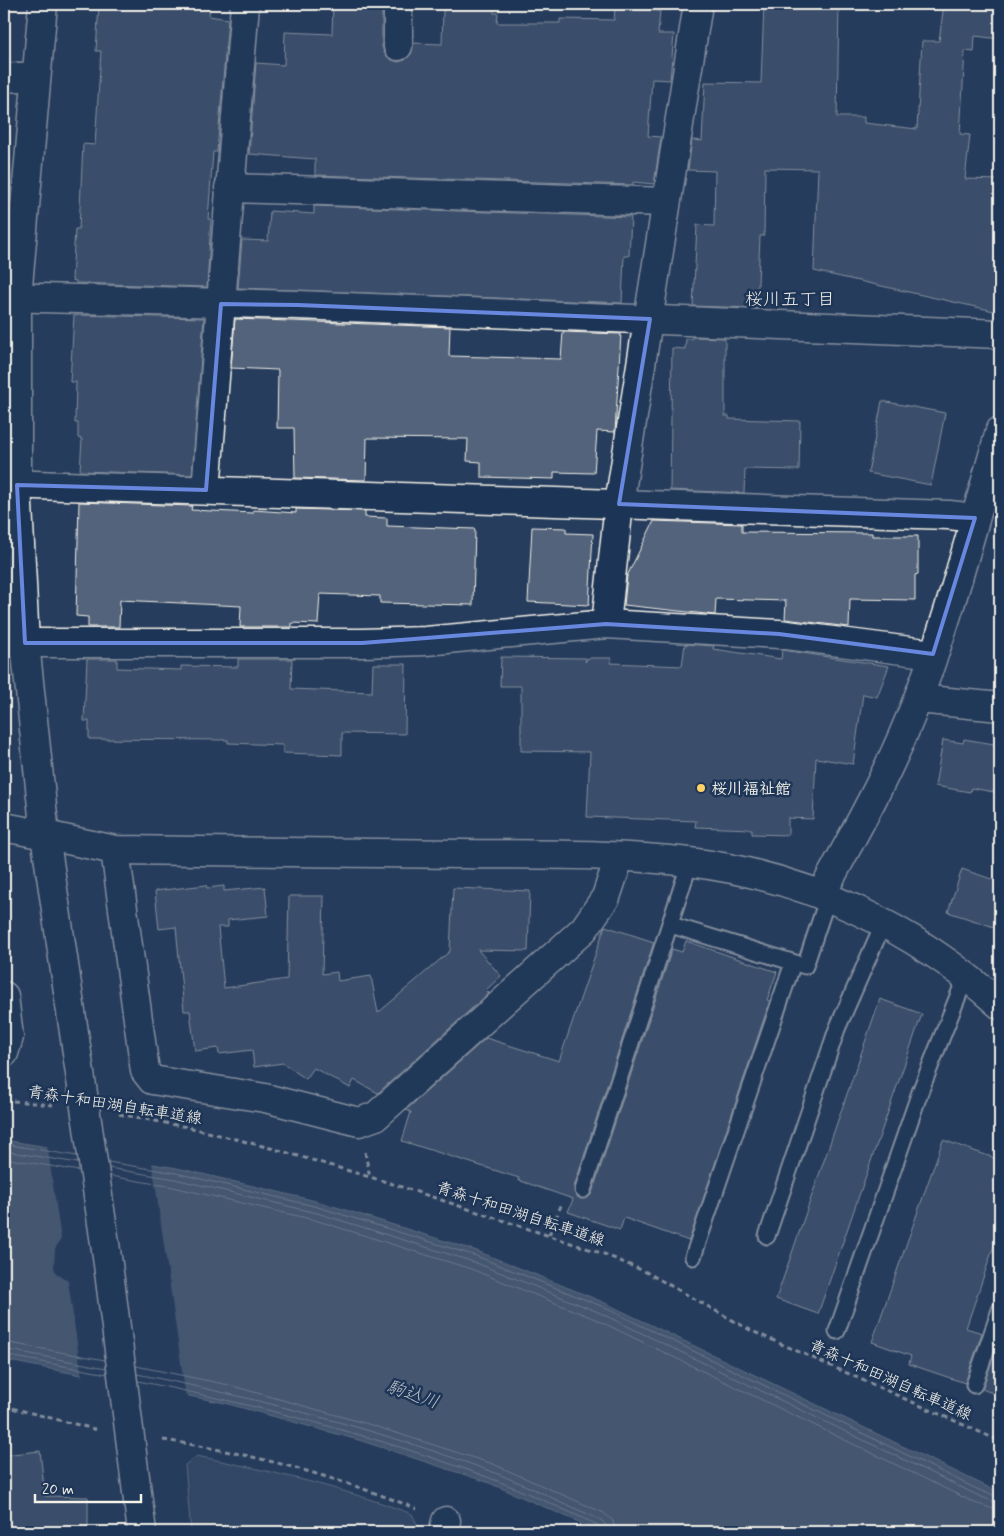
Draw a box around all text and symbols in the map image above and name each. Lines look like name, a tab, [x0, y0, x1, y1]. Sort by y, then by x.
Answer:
district label: 桜川五丁目	[745, 288, 835, 312]
place label: 桜川福祉館	[711, 779, 791, 800]
marker: 桜川福祉館	[695, 782, 707, 794]
street label: 青森十和田湖自転車道線	[26, 1081, 203, 1130]
street label: 青森十和田湖自転車道線	[434, 1177, 607, 1252]
street label: 青森十和田湖自転車道線	[806, 1335, 975, 1426]
water label: 駒込川	[383, 1375, 442, 1415]
scale bar	[35, 1471, 141, 1503]
text: 20 m	[42, 1480, 74, 1500]

